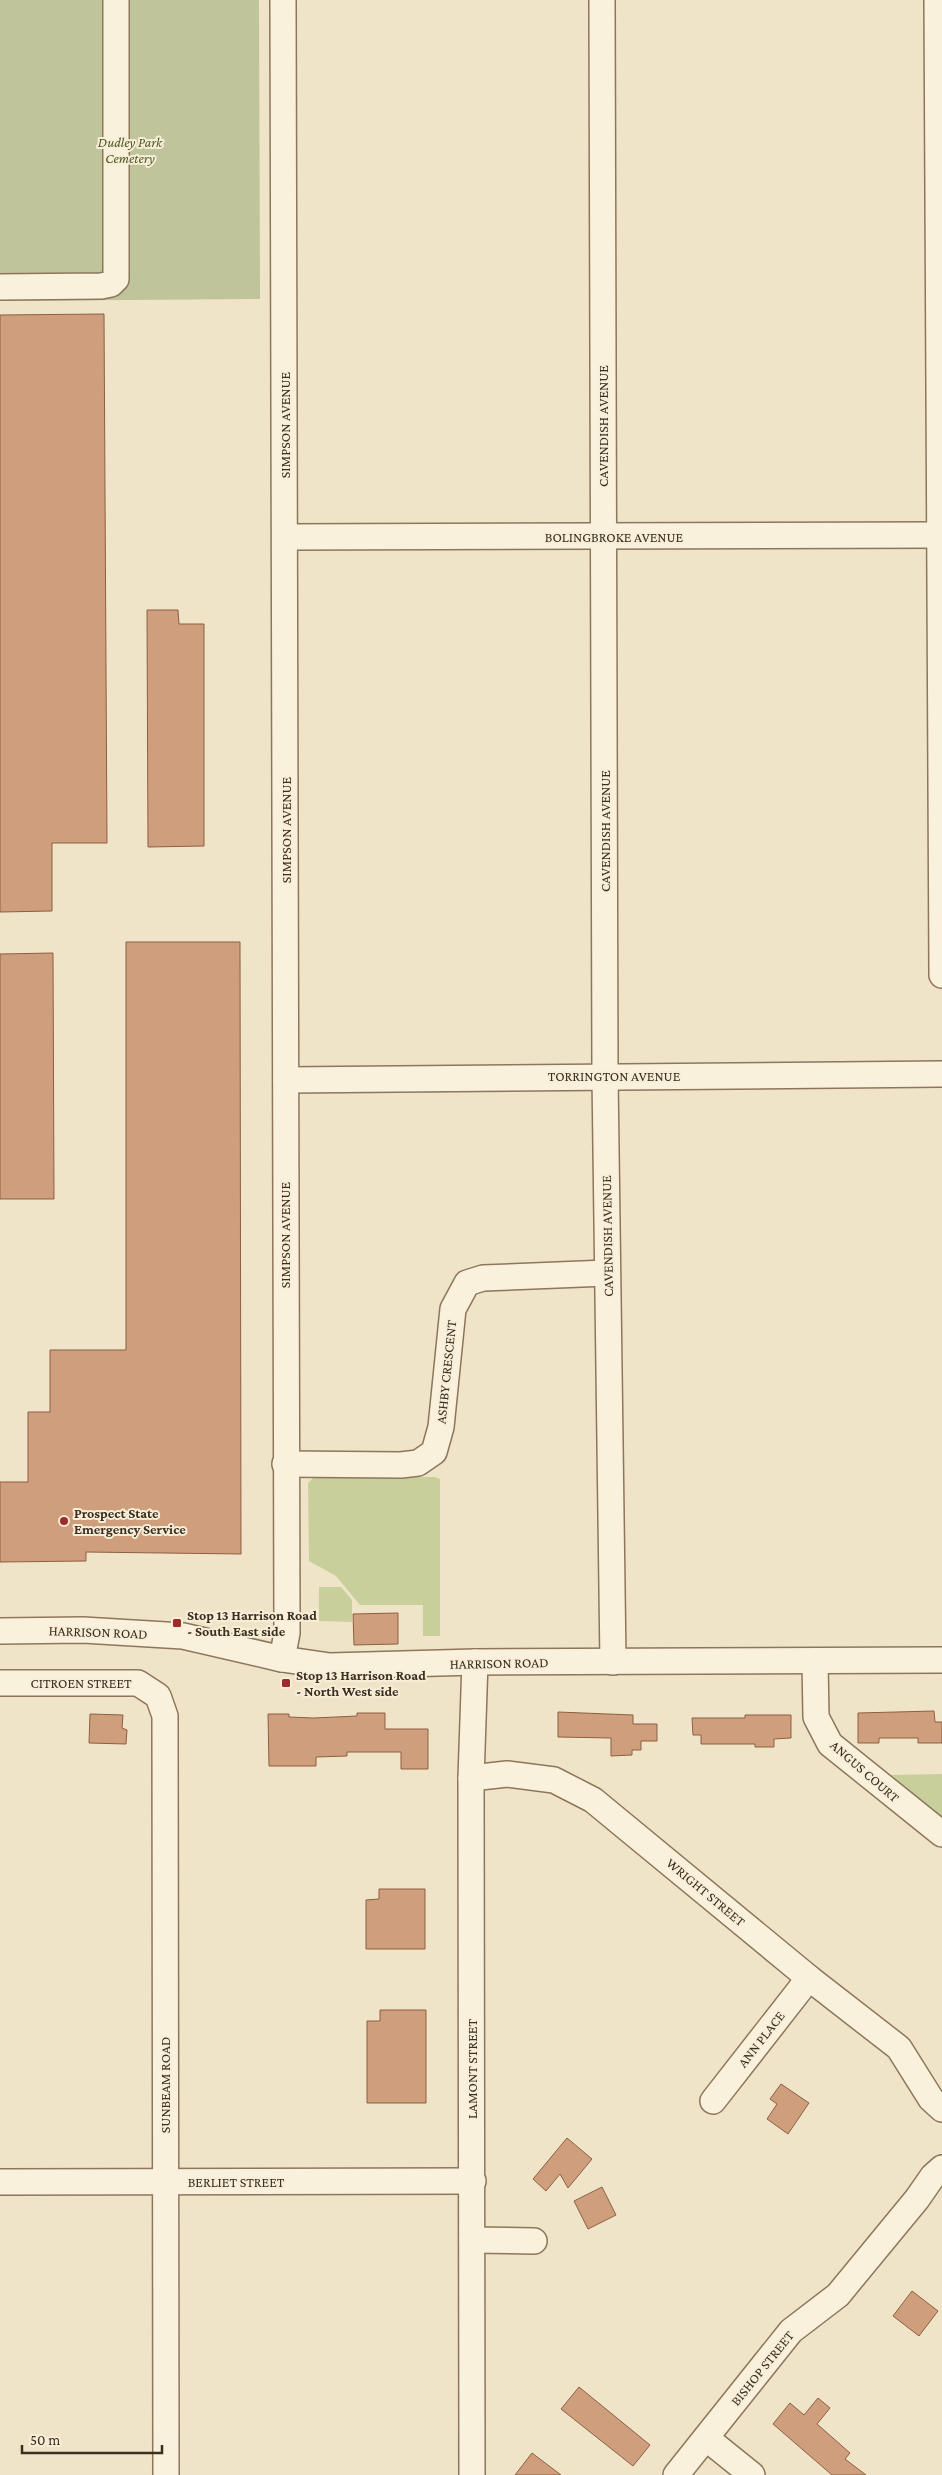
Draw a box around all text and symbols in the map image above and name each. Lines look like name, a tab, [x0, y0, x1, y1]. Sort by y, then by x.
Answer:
park label: Dudley Park Cemetery	[98, 134, 163, 166]
street label: CAVENDISH AVENUE	[595, 365, 611, 487]
street label: SIMPSON AVENUE	[277, 371, 293, 478]
street label: BOLINGBROKE AVENUE	[545, 529, 684, 545]
street label: CAVENDISH AVENUE	[597, 770, 613, 892]
street label: SIMPSON AVENUE	[278, 776, 294, 883]
street label: TORRINGTON AVENUE	[548, 1068, 681, 1084]
street label: CAVENDISH AVENUE	[598, 1175, 616, 1297]
street label: SIMPSON AVENUE	[277, 1181, 293, 1288]
street label: ASHBY CRESCENT	[433, 1319, 459, 1425]
place label: Prospect State Emergency Service	[74, 1505, 186, 1537]
marker: Prospect State Emergency Service	[58, 1515, 70, 1527]
place label: Stop 13 Harrison Road - South East side	[187, 1607, 317, 1639]
marker: Stop 13 Harrison Road - South East side	[171, 1617, 183, 1629]
street label: HARRISON ROAD	[48, 1622, 148, 1642]
street label: HARRISON ROAD	[449, 1654, 549, 1672]
place label: Stop 13 Harrison Road - North West side	[296, 1667, 426, 1699]
street label: CITROEN STREET	[30, 1675, 132, 1691]
marker: Stop 13 Harrison Road - North West side	[280, 1677, 292, 1689]
street label: ANGUS COURT	[827, 1737, 903, 1805]
street label: WRIGHT STREET	[663, 1854, 749, 1930]
street label: ANN PLACE	[734, 2007, 788, 2070]
street label: LAMONT STREET	[464, 2019, 480, 2119]
street label: SUNBEAM ROAD	[157, 2037, 173, 2133]
street label: BERLIET STREET	[188, 2174, 285, 2190]
street label: BISHOP STREET	[727, 2327, 797, 2409]
scale bar	[22, 2422, 162, 2454]
text: 50 m	[30, 2432, 60, 2448]

